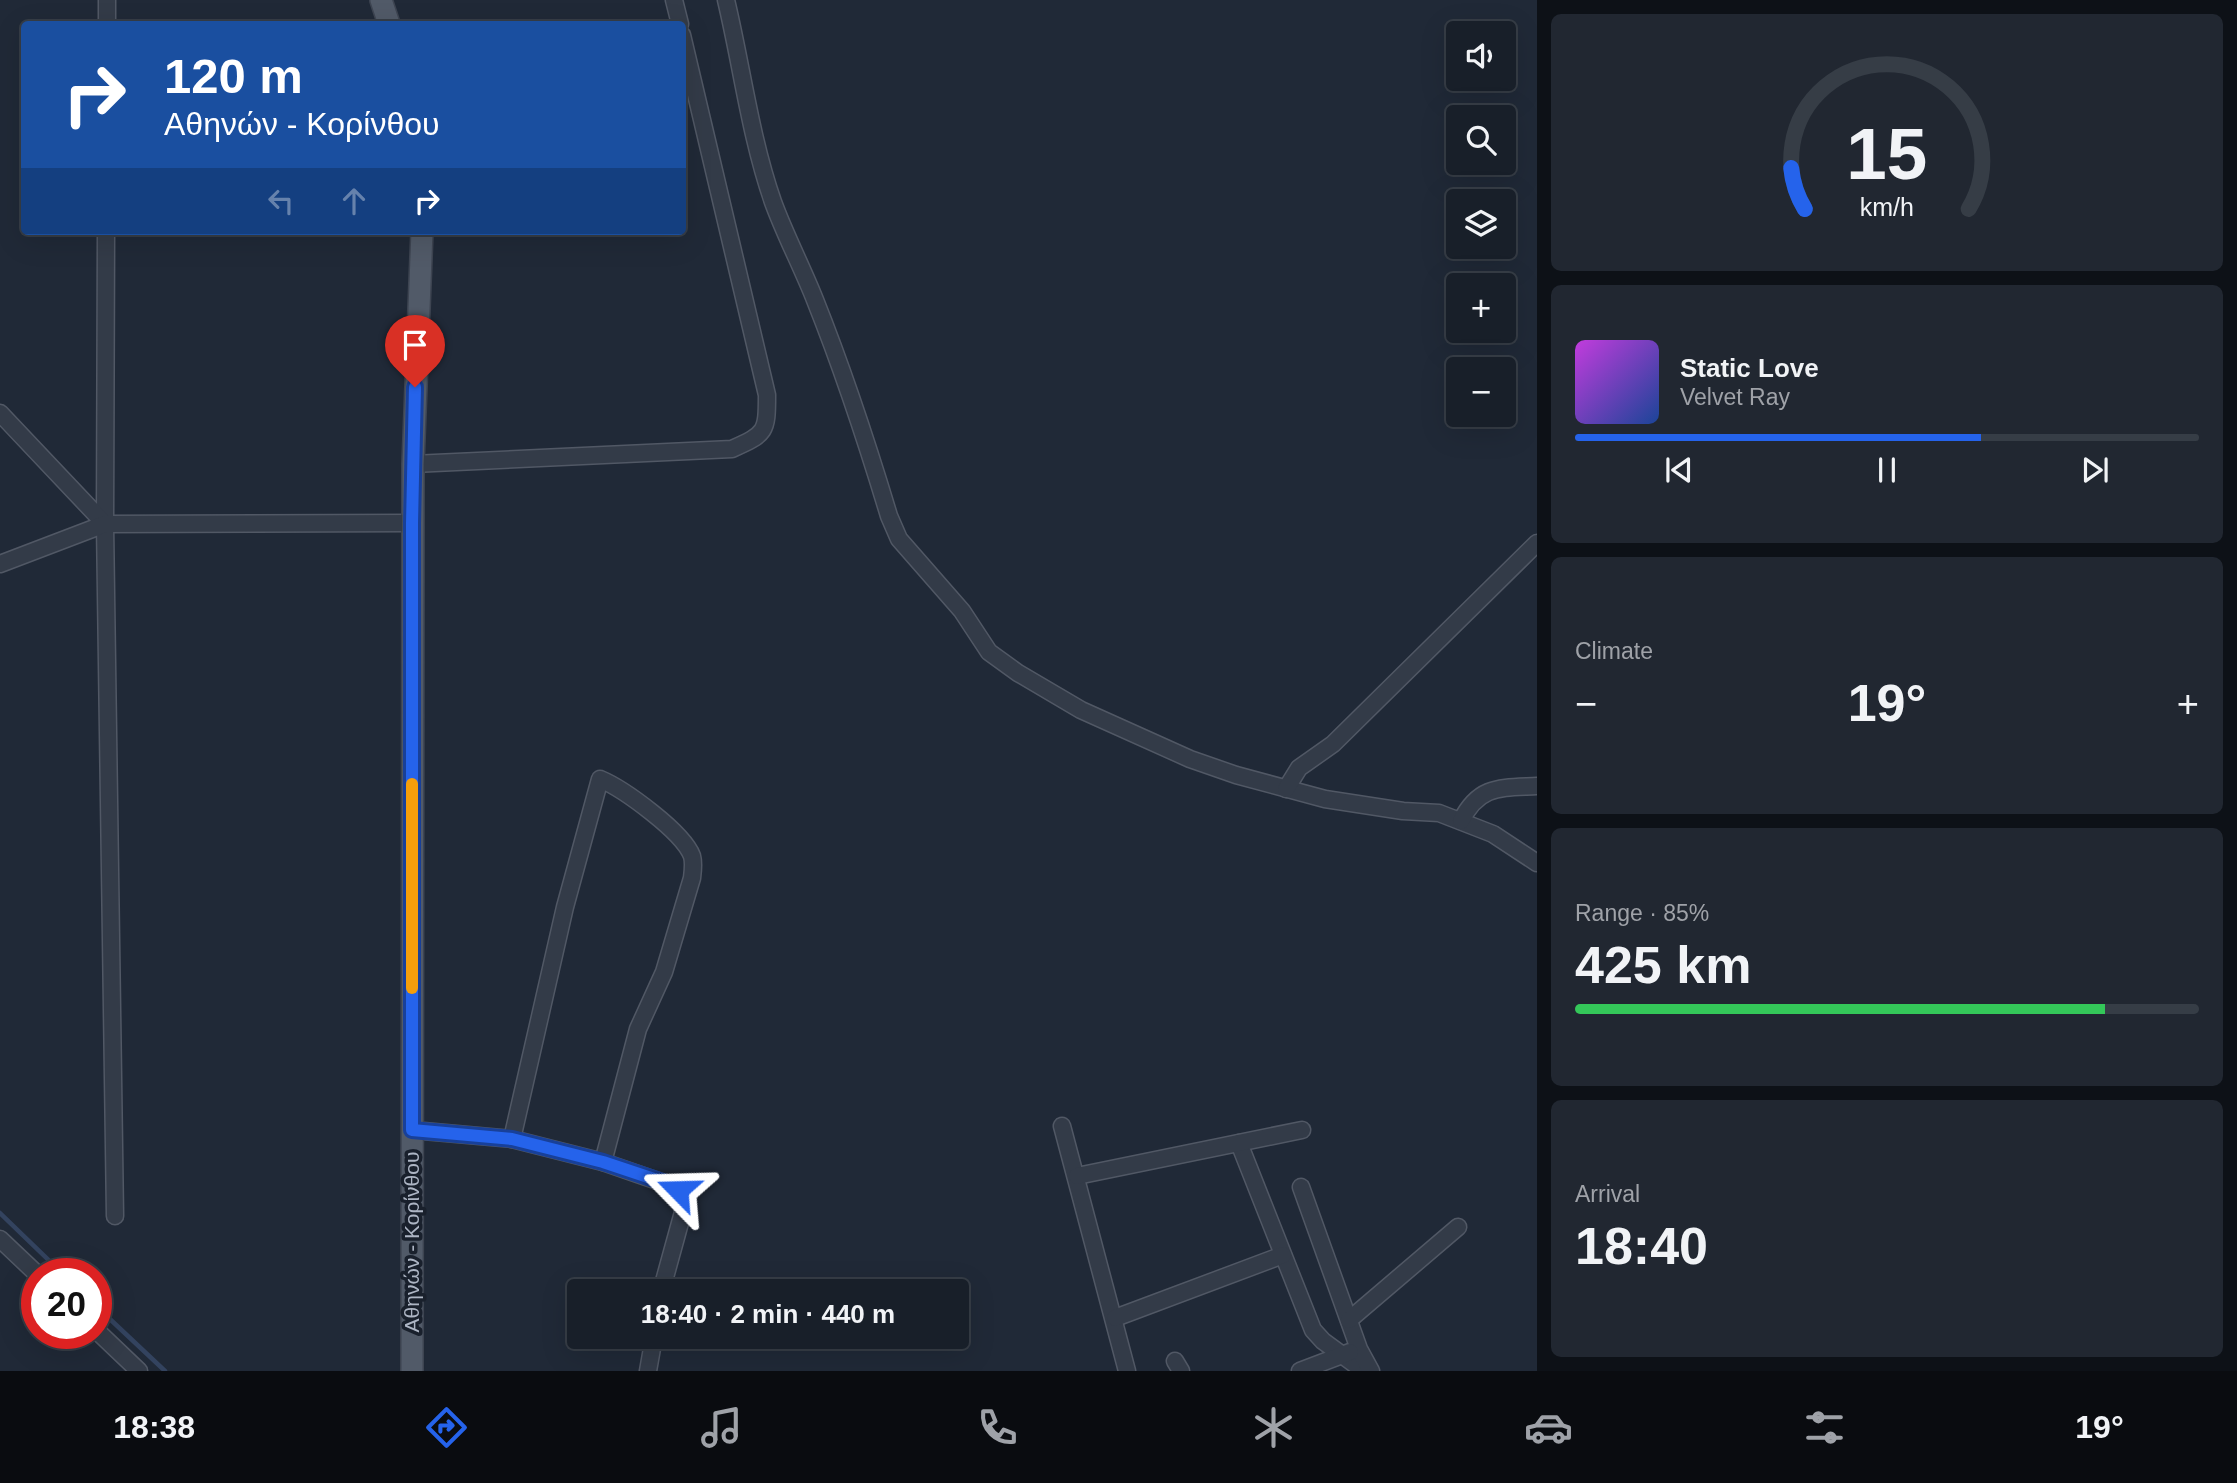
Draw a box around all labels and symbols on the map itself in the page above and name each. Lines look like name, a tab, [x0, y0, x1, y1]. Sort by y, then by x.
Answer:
pin	[385, 315, 445, 387]
street label: Αθηνών - Κορίνθου	[400, 1152, 423, 1332]
position arrow	[641, 1153, 715, 1227]
speed limit sign: 20	[21, 1258, 112, 1349]

